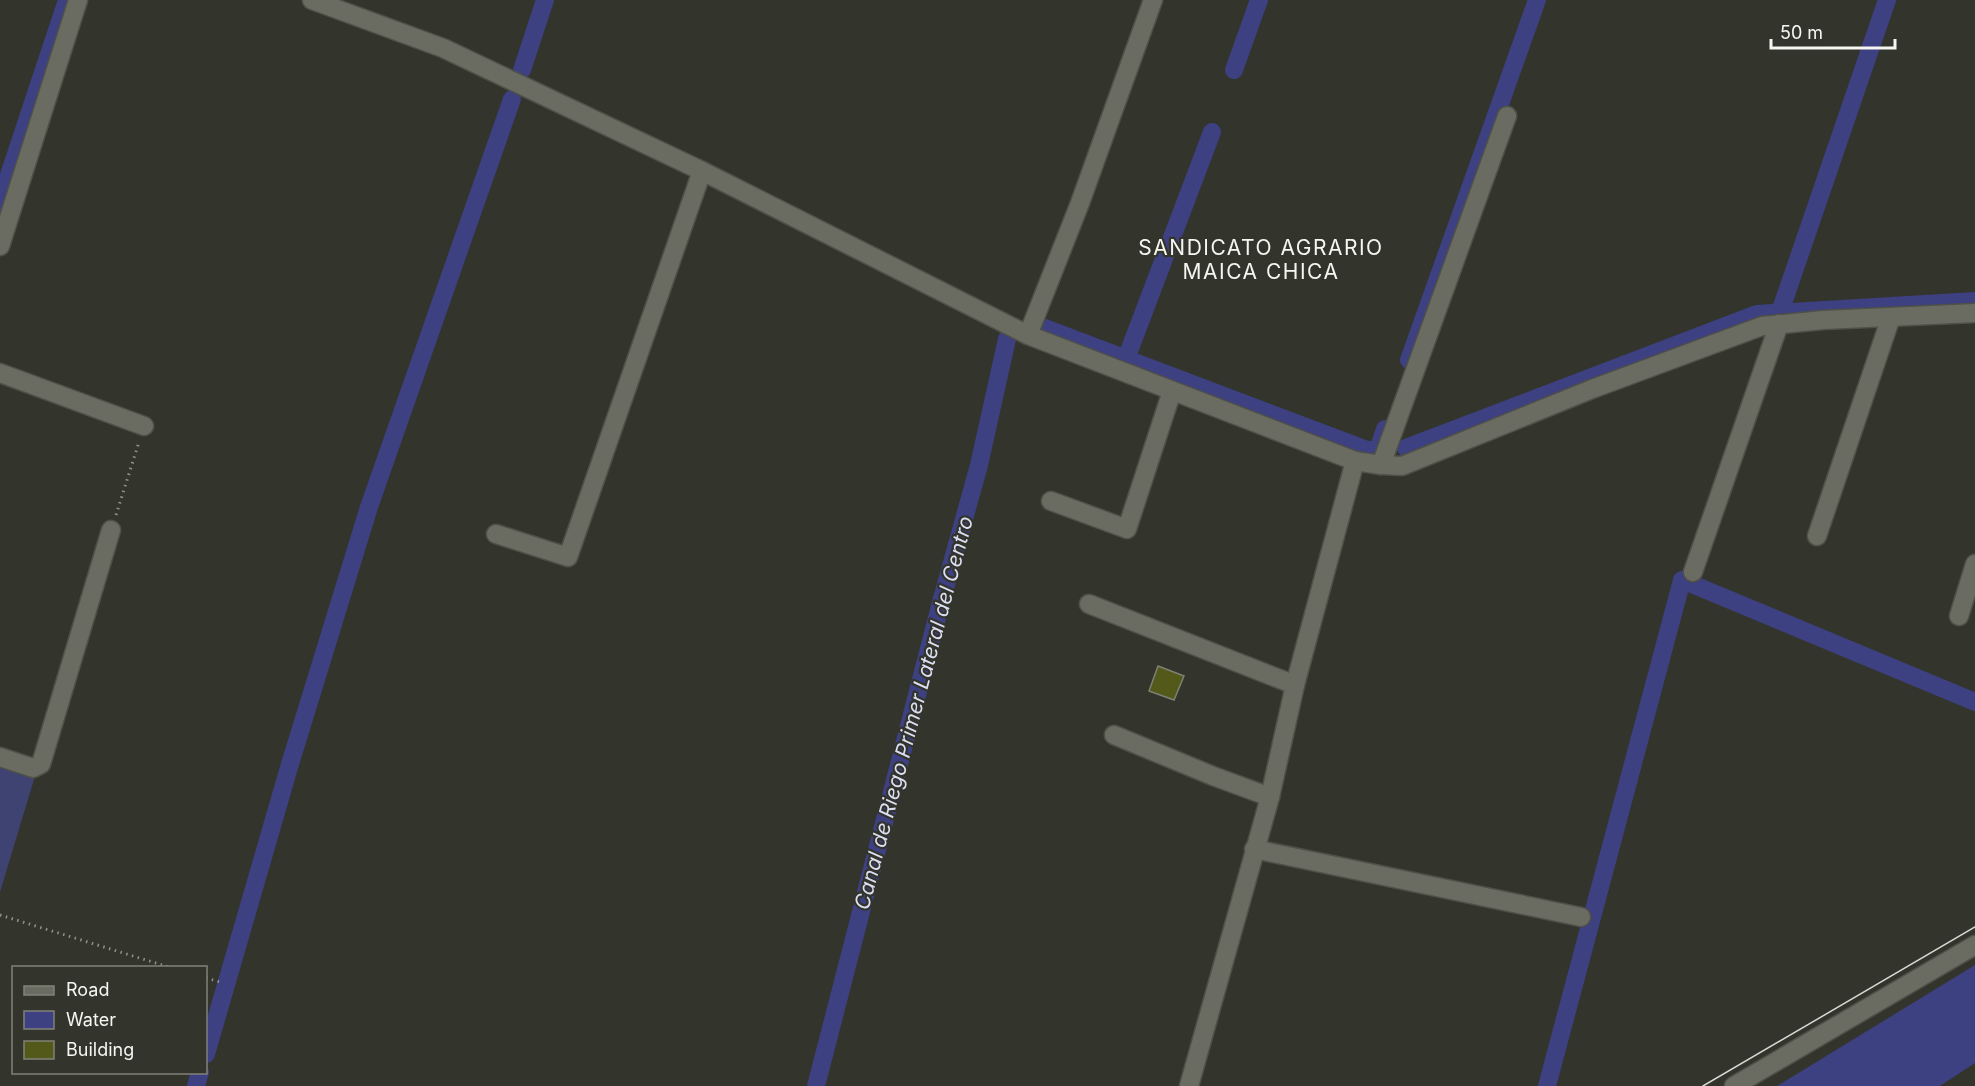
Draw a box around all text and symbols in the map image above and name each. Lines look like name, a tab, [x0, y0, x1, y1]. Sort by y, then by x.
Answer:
scale bar	[1771, 12, 1896, 50]
text: 50 m	[1780, 22, 1823, 43]
district label: SANDICATO AGRARIO MAICA CHICA	[1138, 235, 1384, 284]
water label: Canal de Riego Primer Lateral del Centro	[849, 513, 978, 912]
legend	[12, 966, 207, 1074]
text: Road	[66, 979, 109, 1000]
text: Water	[66, 1009, 116, 1030]
text: Building	[66, 1039, 134, 1060]

